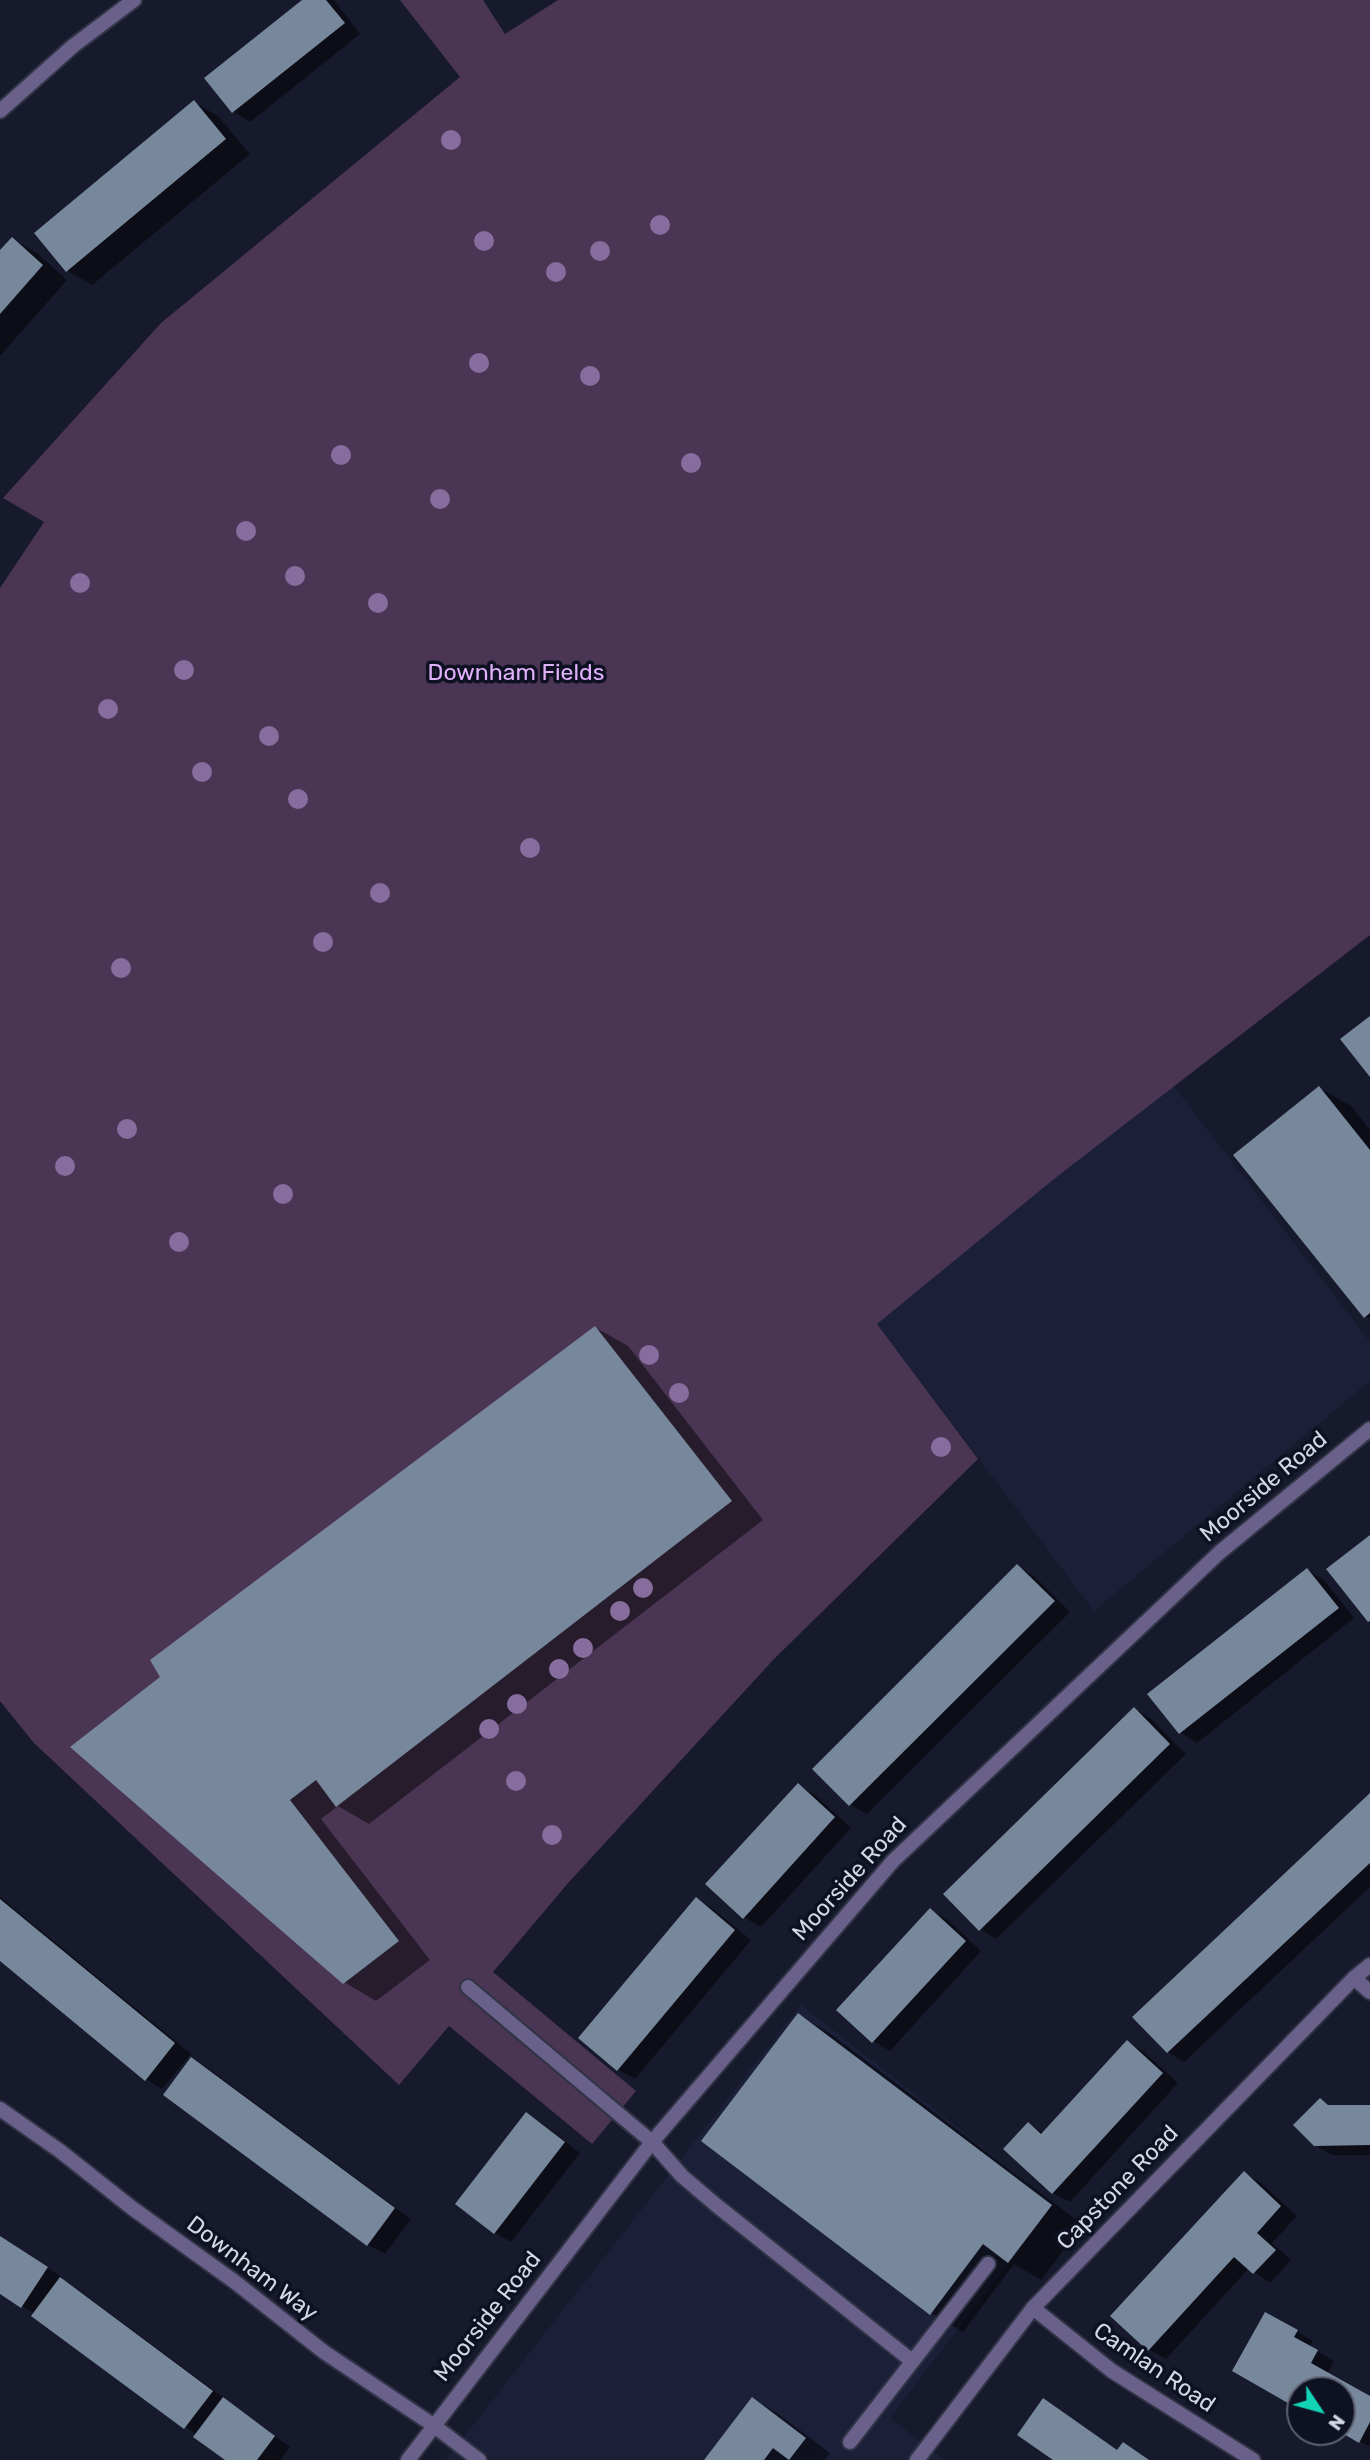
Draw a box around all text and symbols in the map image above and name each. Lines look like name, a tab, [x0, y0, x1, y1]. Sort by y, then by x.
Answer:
park label: Downham Fields	[428, 659, 604, 687]
street label: Moorside Road	[1195, 1426, 1333, 1548]
street label: Moorside Road	[787, 1811, 913, 1947]
street label: Capstone Road	[1052, 2120, 1184, 2256]
street label: Downham Way	[181, 2211, 323, 2327]
street label: Moorside Road	[429, 2246, 547, 2388]
street label: Camlan Road	[1088, 2317, 1220, 2419]
north arrow	[1286, 2376, 1356, 2446]
text: N	[1323, 2410, 1350, 2435]

